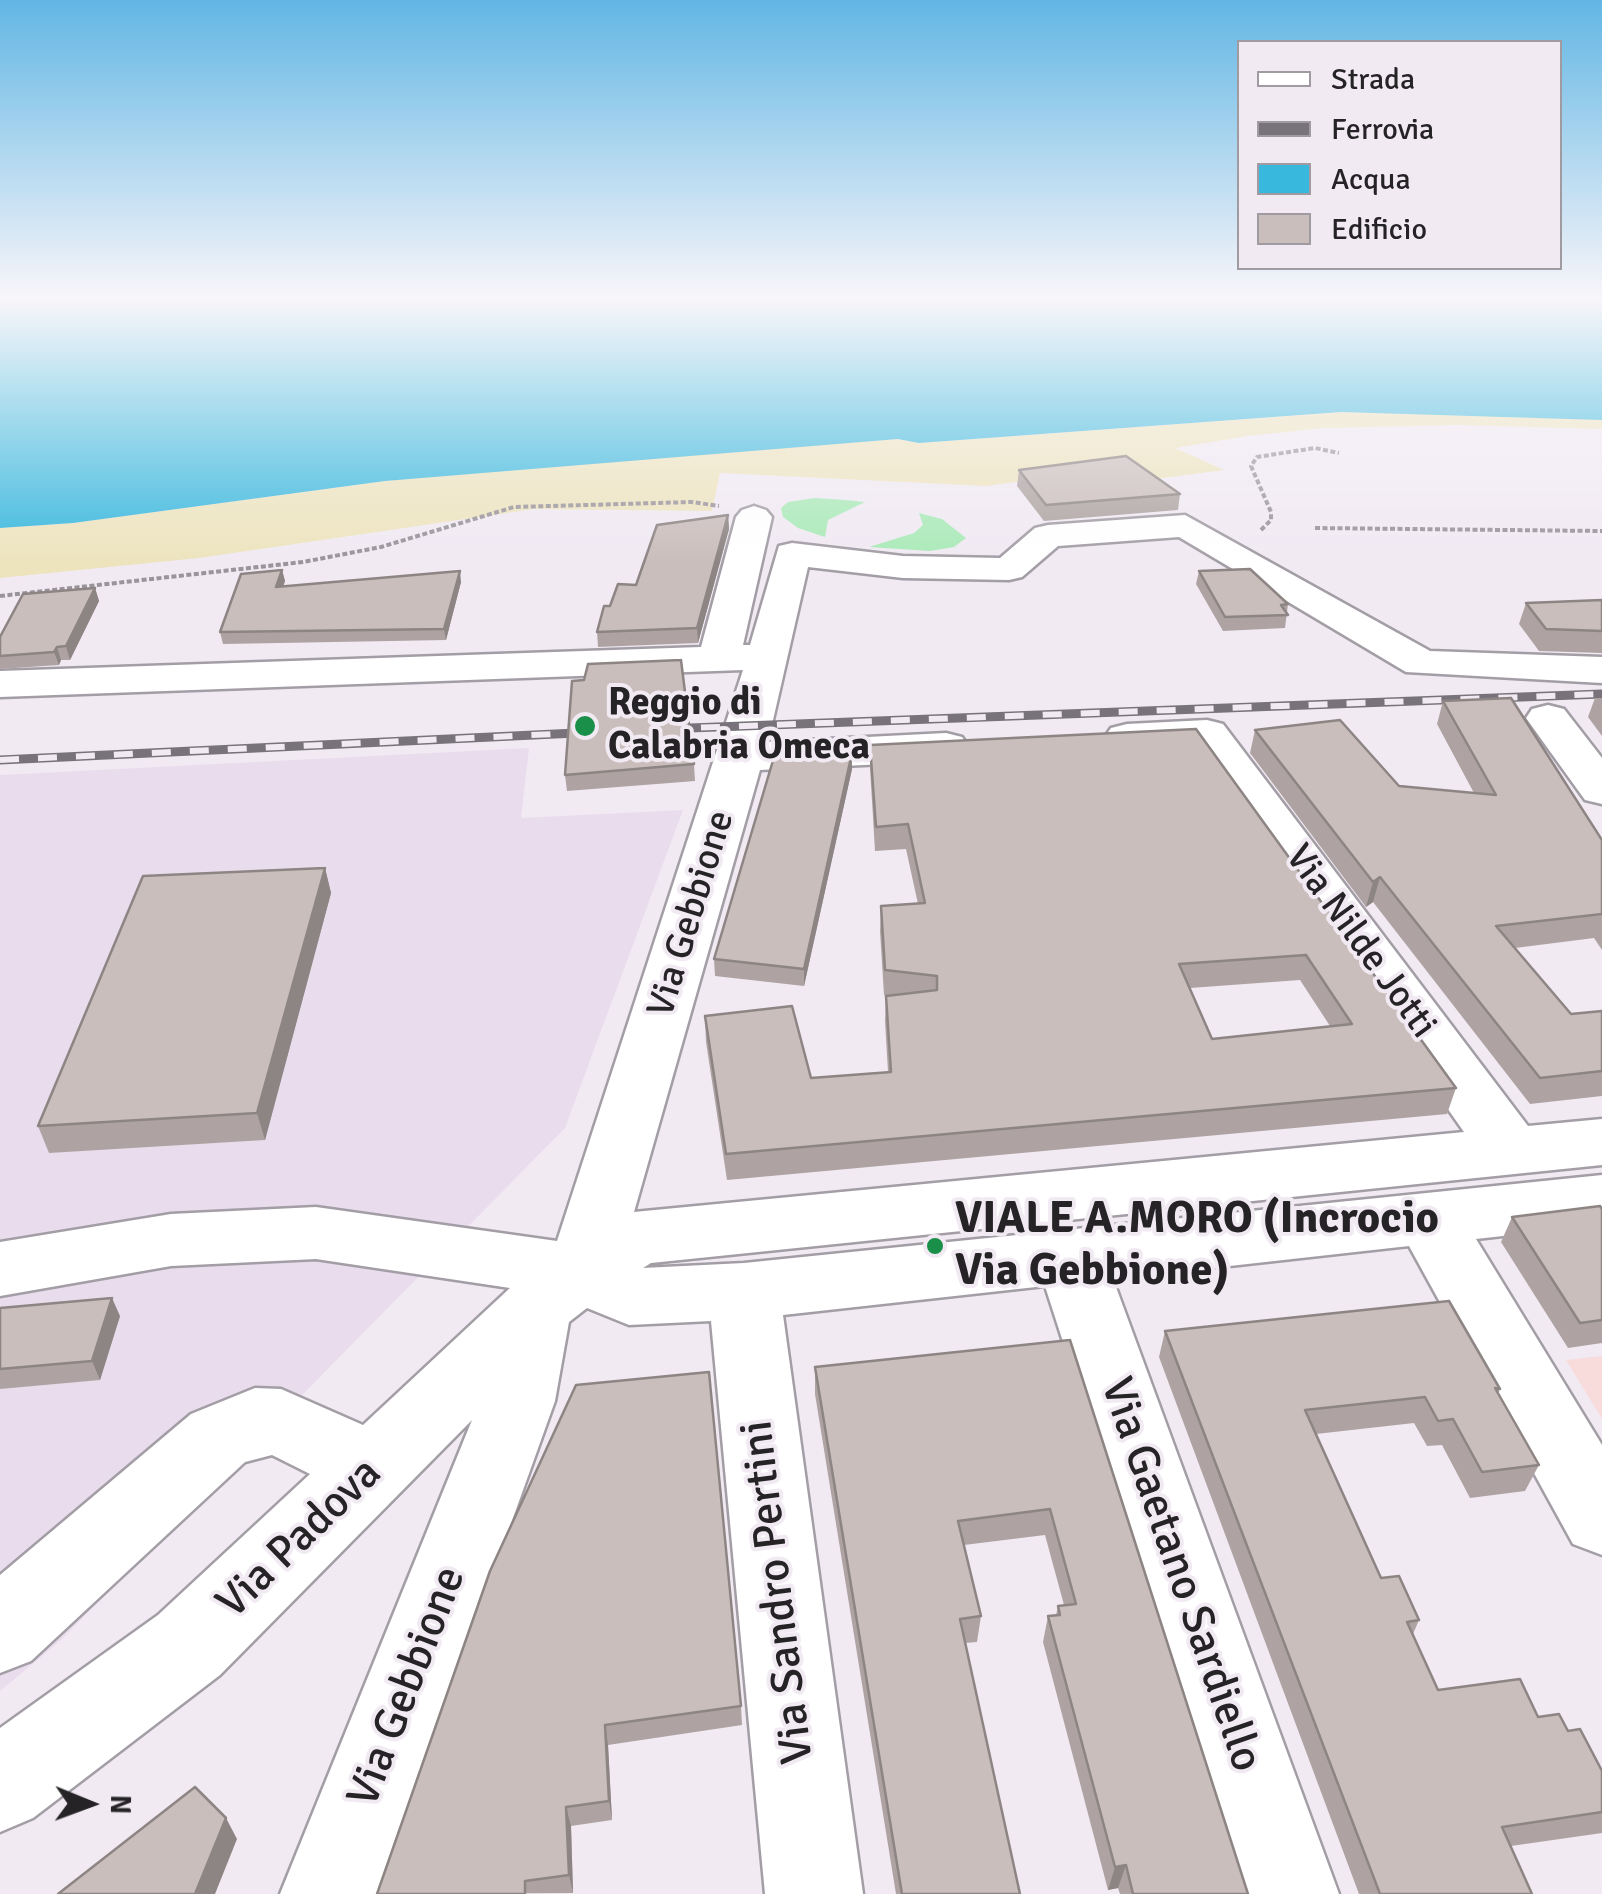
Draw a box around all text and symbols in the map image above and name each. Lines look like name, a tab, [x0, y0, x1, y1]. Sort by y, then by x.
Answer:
legend	[1237, 40, 1562, 270]
text: Strada	[1331, 61, 1415, 98]
text: Ferrovia	[1331, 111, 1434, 148]
text: Acqua	[1331, 161, 1411, 198]
text: Edificio	[1331, 211, 1427, 248]
place label: Reggio di Calabria Omeca	[608, 681, 870, 771]
marker: Reggio di Calabria Omeca	[572, 713, 598, 739]
street label: Via Gebbione	[639, 805, 745, 1023]
street label: Via Nilde Jotti	[1275, 836, 1445, 1048]
place label: VIALE A.MORO (Incrocio Via Gebbione)	[955, 1193, 1439, 1299]
marker: VIALE A.MORO (Incrocio Via Gebbione)	[924, 1235, 946, 1257]
street label: Via Gaetano Sardiello	[1087, 1371, 1273, 1779]
street label: Via Sandro Pertini	[731, 1417, 827, 1767]
street label: Via Padova	[206, 1447, 394, 1631]
street label: Via Gebbione	[338, 1560, 478, 1814]
north arrow	[40, 1754, 140, 1854]
text: N	[103, 1794, 137, 1815]

